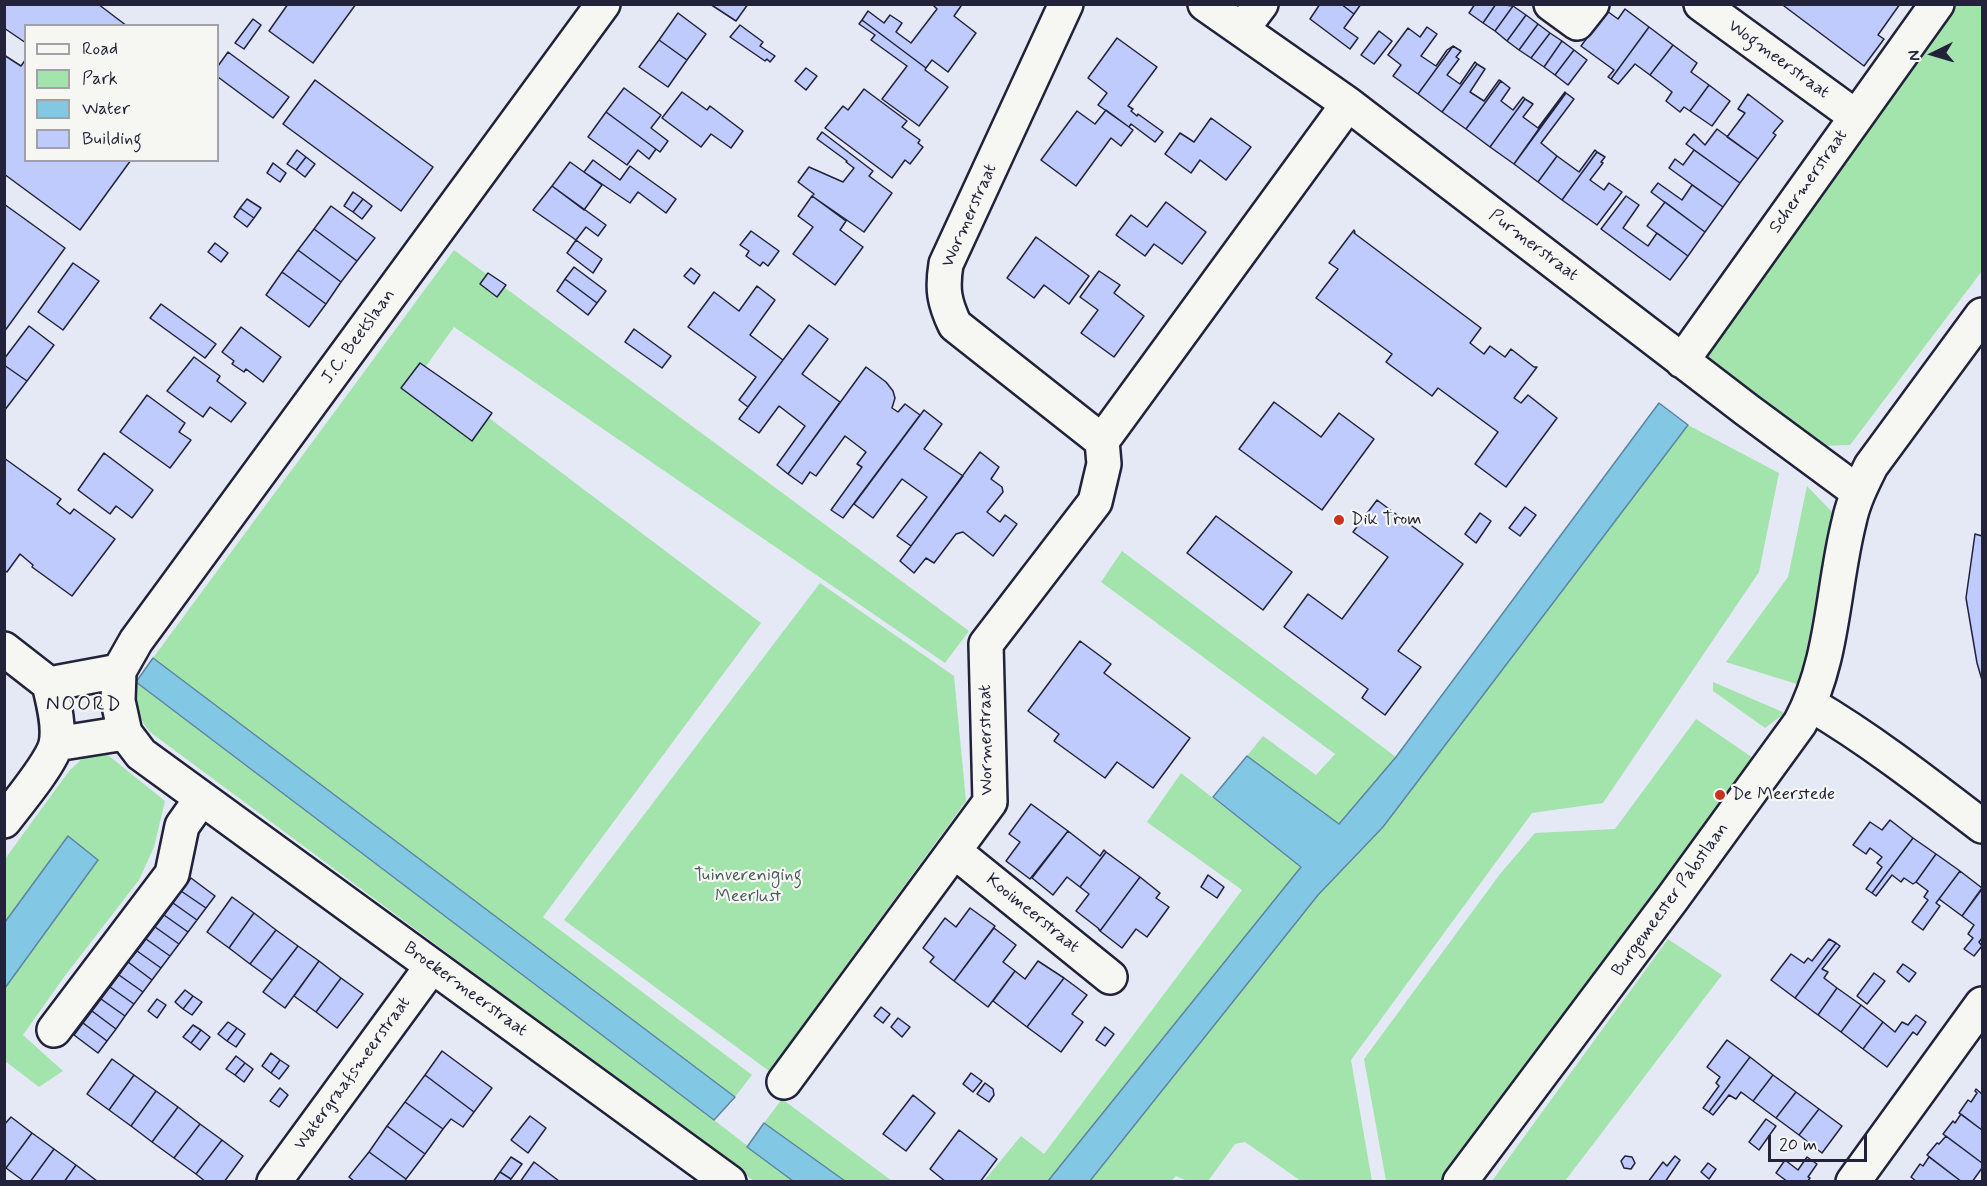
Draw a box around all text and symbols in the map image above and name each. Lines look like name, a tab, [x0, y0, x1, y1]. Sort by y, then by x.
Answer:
street label: Wogmeerstraat	[1723, 16, 1833, 104]
legend	[24, 24, 219, 162]
north arrow	[1903, 24, 1963, 84]
text: Road	[82, 37, 118, 61]
text: N	[1904, 49, 1925, 62]
text: Park	[82, 67, 118, 91]
text: Water	[82, 97, 130, 121]
street label: Schermerstraat	[1765, 126, 1853, 238]
text: Building	[82, 127, 142, 151]
street label: Wormerstraat	[938, 161, 1002, 271]
street label: Purmerstraat	[1484, 205, 1582, 287]
street label: J.C. Beetslaan	[317, 285, 401, 389]
place label: Dik Trom	[1351, 509, 1422, 531]
marker: Dik Trom	[1332, 513, 1346, 527]
street label: Wormerstraat	[975, 684, 999, 796]
district label: NOORD	[46, 693, 122, 719]
place label: De Meerstede	[1732, 784, 1835, 806]
marker: De Meerstede	[1713, 788, 1727, 802]
street label: Burgemeester Pabstlaan	[1608, 819, 1734, 981]
park label: Tuinvereniging Meerlust	[694, 865, 802, 908]
street label: Kooimeerstraat	[981, 870, 1083, 958]
street label: Broekermeerstraat	[399, 938, 531, 1042]
street label: Watergraafsmeerstraat	[290, 993, 416, 1155]
scale bar	[1771, 1123, 1870, 1161]
text: 20 m	[1779, 1133, 1817, 1157]

